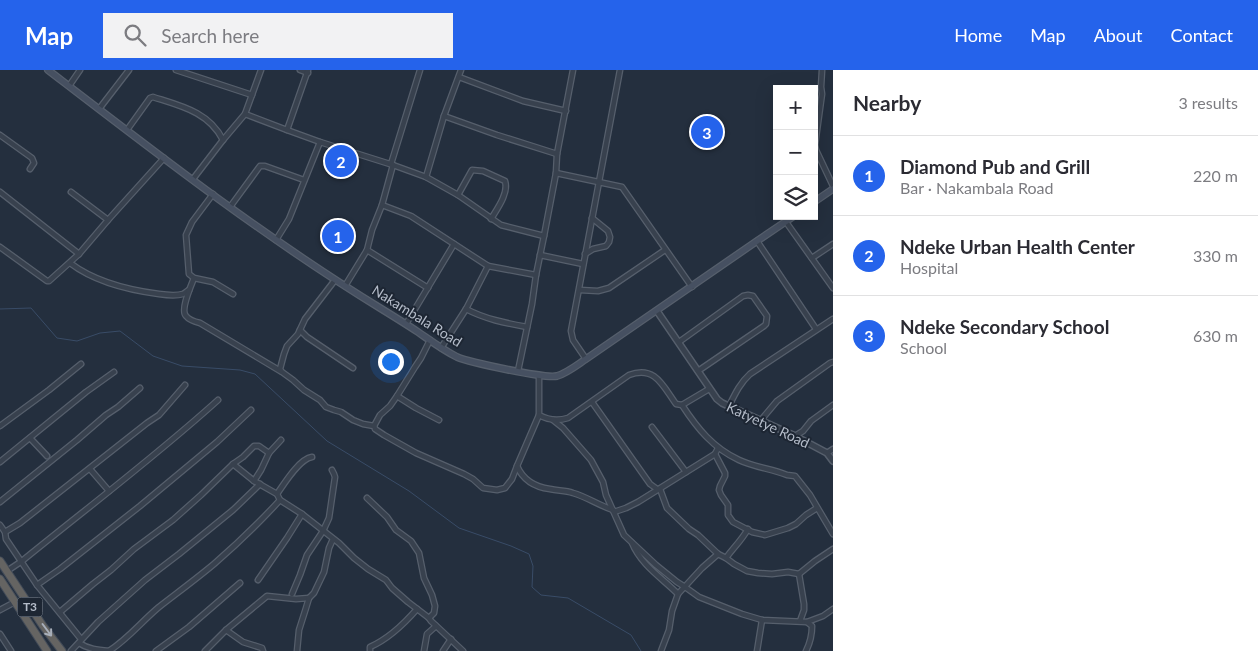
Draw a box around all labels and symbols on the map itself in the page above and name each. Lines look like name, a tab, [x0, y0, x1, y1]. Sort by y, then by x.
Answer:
pin: 3	[691, 113, 723, 151]
pin: 2	[325, 142, 357, 180]
pin: 1	[322, 217, 354, 255]
street label: Nakambala Road	[369, 281, 465, 350]
your location	[378, 349, 404, 375]
street label: Katyetye Road	[724, 398, 812, 451]
road number: T3	[18, 598, 42, 616]
one-way arrow	[41, 623, 52, 636]

